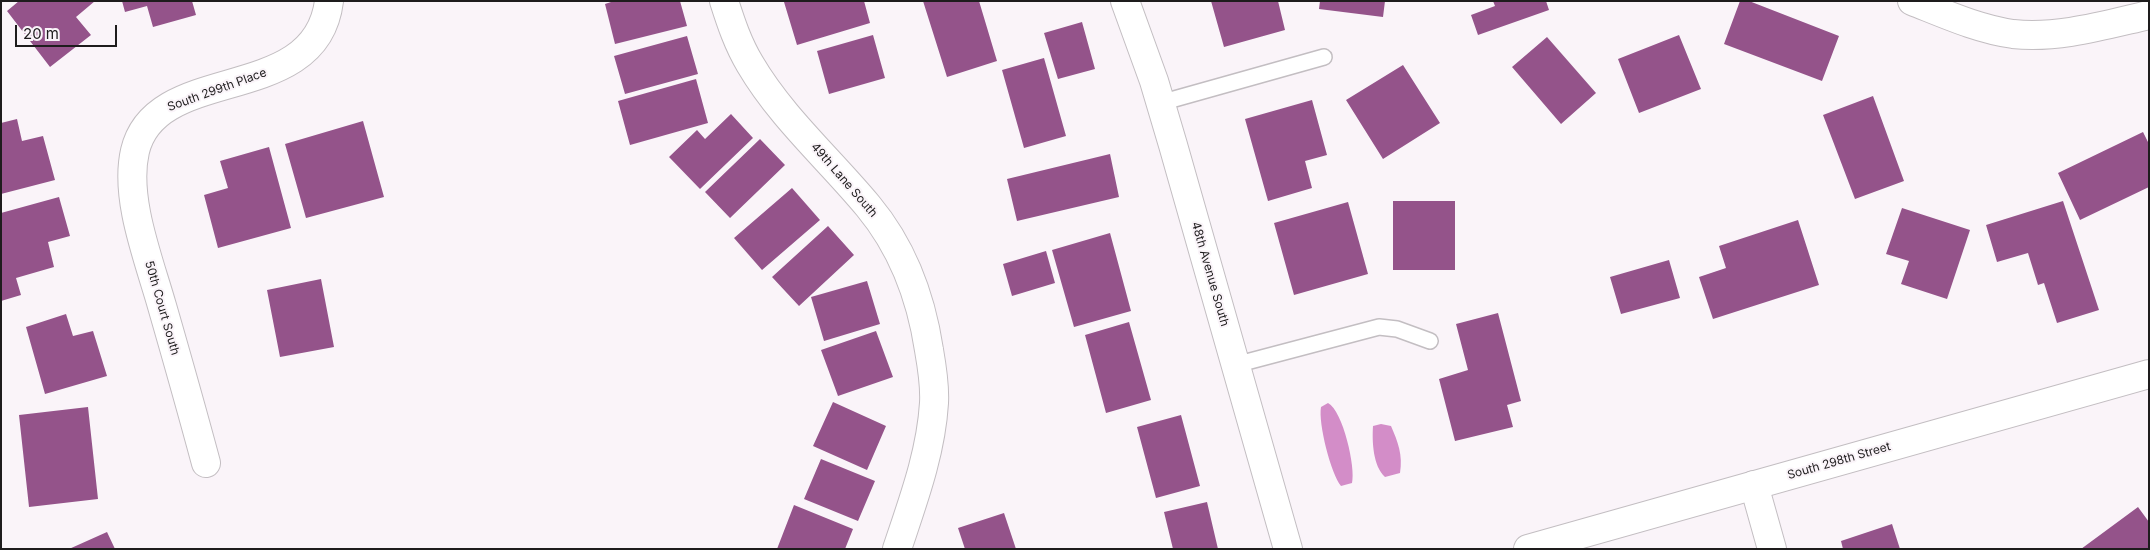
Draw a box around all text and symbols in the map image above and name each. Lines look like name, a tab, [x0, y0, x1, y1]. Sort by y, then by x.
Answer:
scale bar	[18, 15, 120, 47]
text: 20 m	[23, 24, 59, 43]
street label: South 299th Place	[166, 65, 268, 115]
street label: 49th Lane South	[808, 140, 880, 220]
street label: 48th Avenue South	[1188, 220, 1232, 328]
street label: 50th Court South	[142, 259, 182, 357]
street label: South 298th Street	[1786, 439, 1892, 483]

